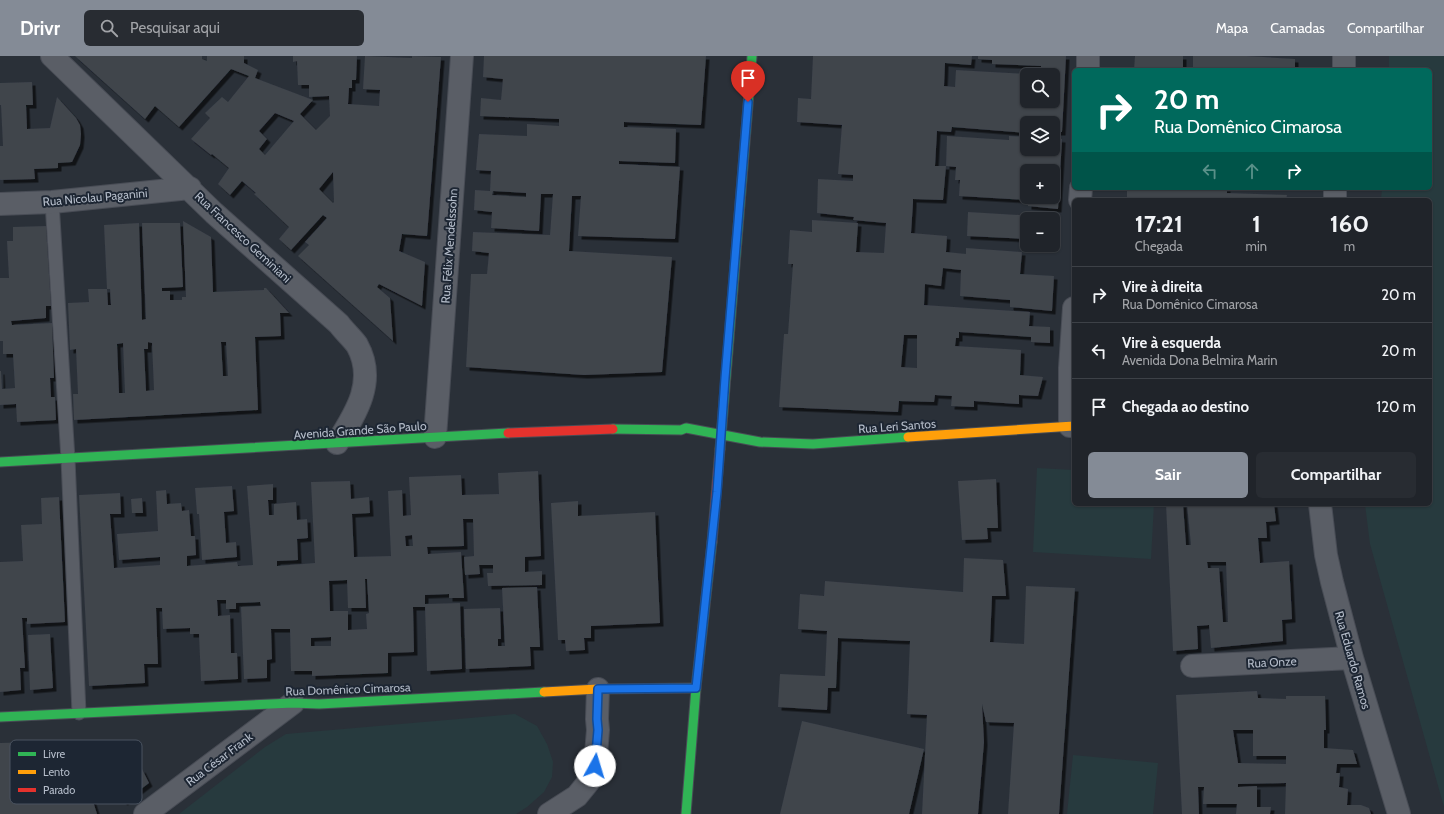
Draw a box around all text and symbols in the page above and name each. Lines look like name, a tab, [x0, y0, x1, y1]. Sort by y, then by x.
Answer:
search box	[84, 10, 364, 46]
text: Drivr	[20, 17, 60, 40]
icon: search	[98, 17, 120, 39]
text: Pesquisar aqui	[130, 19, 220, 37]
text: Mapa	[1216, 19, 1248, 37]
text: Camadas	[1270, 19, 1325, 37]
text: Compartilhar	[1347, 19, 1424, 37]
pin	[731, 61, 765, 102]
icon: arrive	[737, 67, 759, 89]
map controls	[1020, 68, 1060, 252]
button: search	[1020, 68, 1060, 108]
text: 20 m	[1154, 82, 1219, 116]
icon: right	[1088, 84, 1140, 136]
button: layers	[1020, 116, 1060, 156]
text: Rua Domênico Cimarosa	[1154, 116, 1342, 138]
icon: left	[1199, 160, 1221, 182]
icon: ahead	[1241, 160, 1263, 182]
icon: right	[1283, 160, 1305, 182]
button: +	[1020, 164, 1060, 204]
street label: Rua Nicolau Paganini	[42, 185, 148, 209]
street label: Rua Francesco Geminiani	[192, 188, 294, 286]
street label: Rua Félix Mendelssohn	[437, 188, 461, 304]
text: 17:21	[1135, 209, 1183, 238]
text: 1	[1252, 209, 1261, 238]
text: 160	[1330, 209, 1369, 238]
button: −	[1020, 212, 1060, 252]
text: Chegada	[1135, 238, 1183, 254]
text: min	[1246, 238, 1267, 254]
text: m	[1344, 238, 1355, 254]
text: Vire à direita	[1122, 278, 1203, 296]
icon: right	[1088, 284, 1110, 306]
text: 20 m	[1381, 286, 1416, 304]
text: Rua Domênico Cimarosa	[1122, 296, 1258, 312]
text: Vire à esquerda	[1122, 334, 1221, 352]
icon: left	[1088, 340, 1110, 362]
text: 20 m	[1381, 342, 1416, 360]
text: Avenida Dona Belmira Marin	[1122, 352, 1278, 368]
icon: arrive	[1088, 396, 1110, 418]
text: Chegada ao destino	[1122, 398, 1249, 416]
text: 120 m	[1376, 398, 1416, 416]
street label: Rua Leri Santos	[858, 416, 936, 436]
street label: Avenida Grande São Paulo	[293, 418, 427, 442]
button: Sair	[1088, 452, 1248, 498]
button: Compartilhar	[1256, 452, 1416, 498]
street label: Rua Eduardo Ramos	[1332, 609, 1374, 711]
street label: Rua Onze	[1247, 653, 1297, 671]
street label: Rua Domênico Cimarosa	[285, 679, 411, 699]
street label: Rua César Frank	[183, 729, 256, 789]
legend	[10, 740, 142, 804]
position arrow	[574, 745, 616, 787]
text: Livre	[43, 747, 66, 761]
text: Lento	[43, 765, 70, 779]
text: Parado	[43, 783, 75, 797]

